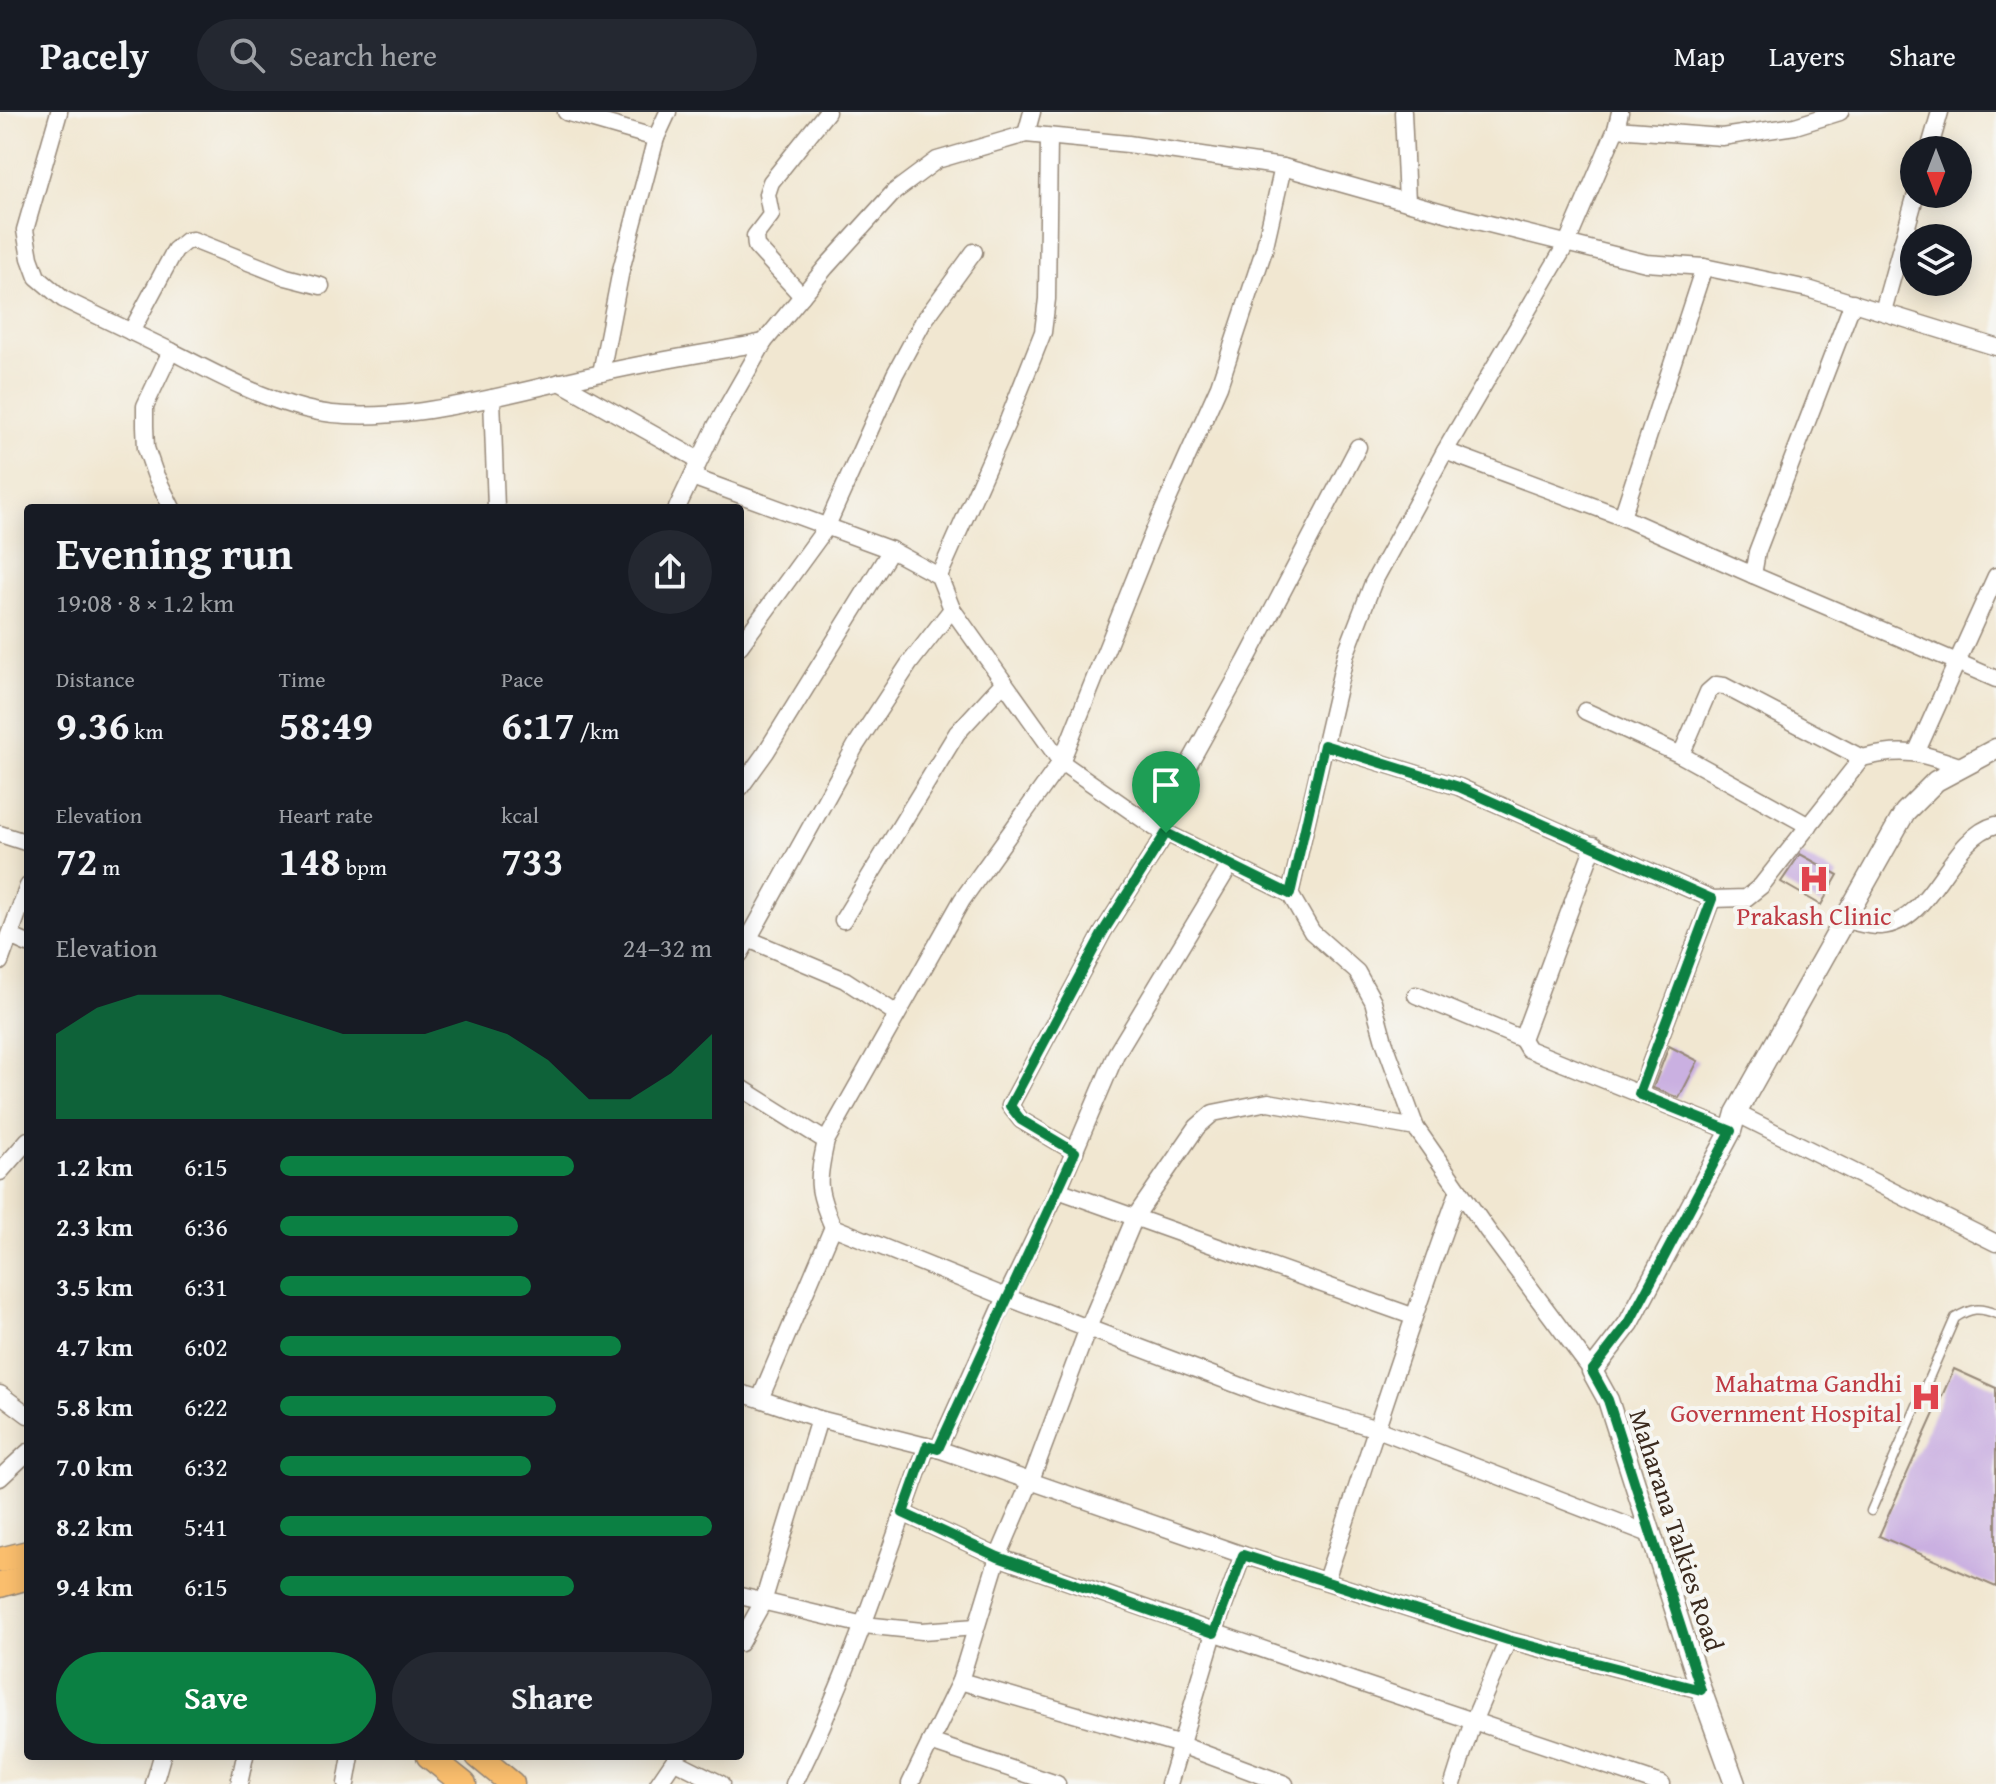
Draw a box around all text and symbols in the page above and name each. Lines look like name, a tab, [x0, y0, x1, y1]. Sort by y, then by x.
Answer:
search box	[197, 19, 757, 91]
text: Pacely	[40, 27, 149, 83]
icon: search	[225, 33, 269, 77]
text: Search here	[289, 33, 437, 77]
text: Map	[1674, 35, 1725, 76]
text: Layers	[1769, 35, 1845, 76]
text: Share	[1889, 35, 1956, 76]
north arrow	[1900, 136, 1972, 208]
map controls	[1900, 136, 1972, 296]
button: layers	[1900, 224, 1972, 296]
text: Evening run	[56, 521, 293, 585]
button: share	[628, 530, 712, 614]
text: 19:08 · 8 × 1.2 km	[56, 583, 234, 622]
text: Distance	[56, 663, 135, 695]
text: Time	[279, 663, 325, 695]
text: Pace	[501, 663, 544, 695]
text: 9.36	[56, 695, 129, 754]
text: 58:49	[279, 695, 373, 754]
text: 6:17	[501, 695, 575, 754]
text: km	[129, 715, 163, 747]
text: /km	[575, 715, 619, 747]
pin	[1132, 751, 1200, 833]
icon: arrive	[1144, 763, 1188, 807]
text: Elevation	[56, 799, 142, 831]
text: Heart rate	[279, 799, 373, 831]
text: kcal	[501, 799, 539, 831]
text: 72	[56, 831, 97, 890]
text: 148	[279, 831, 341, 890]
text: 733	[501, 831, 564, 890]
text: m	[97, 851, 120, 883]
text: bpm	[341, 851, 387, 883]
hospital icon: Prakash Clinic	[1797, 862, 1831, 896]
place label: Prakash Clinic	[1736, 896, 1892, 935]
text: Elevation	[56, 928, 158, 967]
text: 24–32 m	[623, 928, 712, 967]
text: 1.2 km	[56, 1147, 133, 1186]
text: 6:15	[184, 1147, 228, 1186]
text: 2.3 km	[56, 1207, 133, 1246]
text: 6:36	[184, 1207, 228, 1246]
text: 3.5 km	[56, 1267, 133, 1306]
text: 6:31	[184, 1267, 228, 1306]
text: 4.7 km	[56, 1327, 133, 1366]
text: 6:02	[184, 1327, 228, 1366]
place label: Mahatma Gandhi Government Hospital	[1670, 1363, 1902, 1432]
hospital icon: Mahatma Gandhi Government Hospital	[1909, 1380, 1943, 1414]
text: 5.8 km	[56, 1387, 133, 1426]
text: 6:22	[184, 1387, 228, 1426]
street label: Maharana Talkies Road	[1619, 1404, 1735, 1656]
text: 7.0 km	[56, 1447, 133, 1486]
text: 6:32	[184, 1447, 228, 1486]
text: 8.2 km	[56, 1507, 133, 1546]
text: 5:41	[184, 1507, 228, 1546]
text: 9.4 km	[56, 1567, 133, 1606]
text: 6:15	[184, 1567, 228, 1606]
button: Save	[56, 1652, 376, 1744]
button: Share	[392, 1652, 712, 1744]

